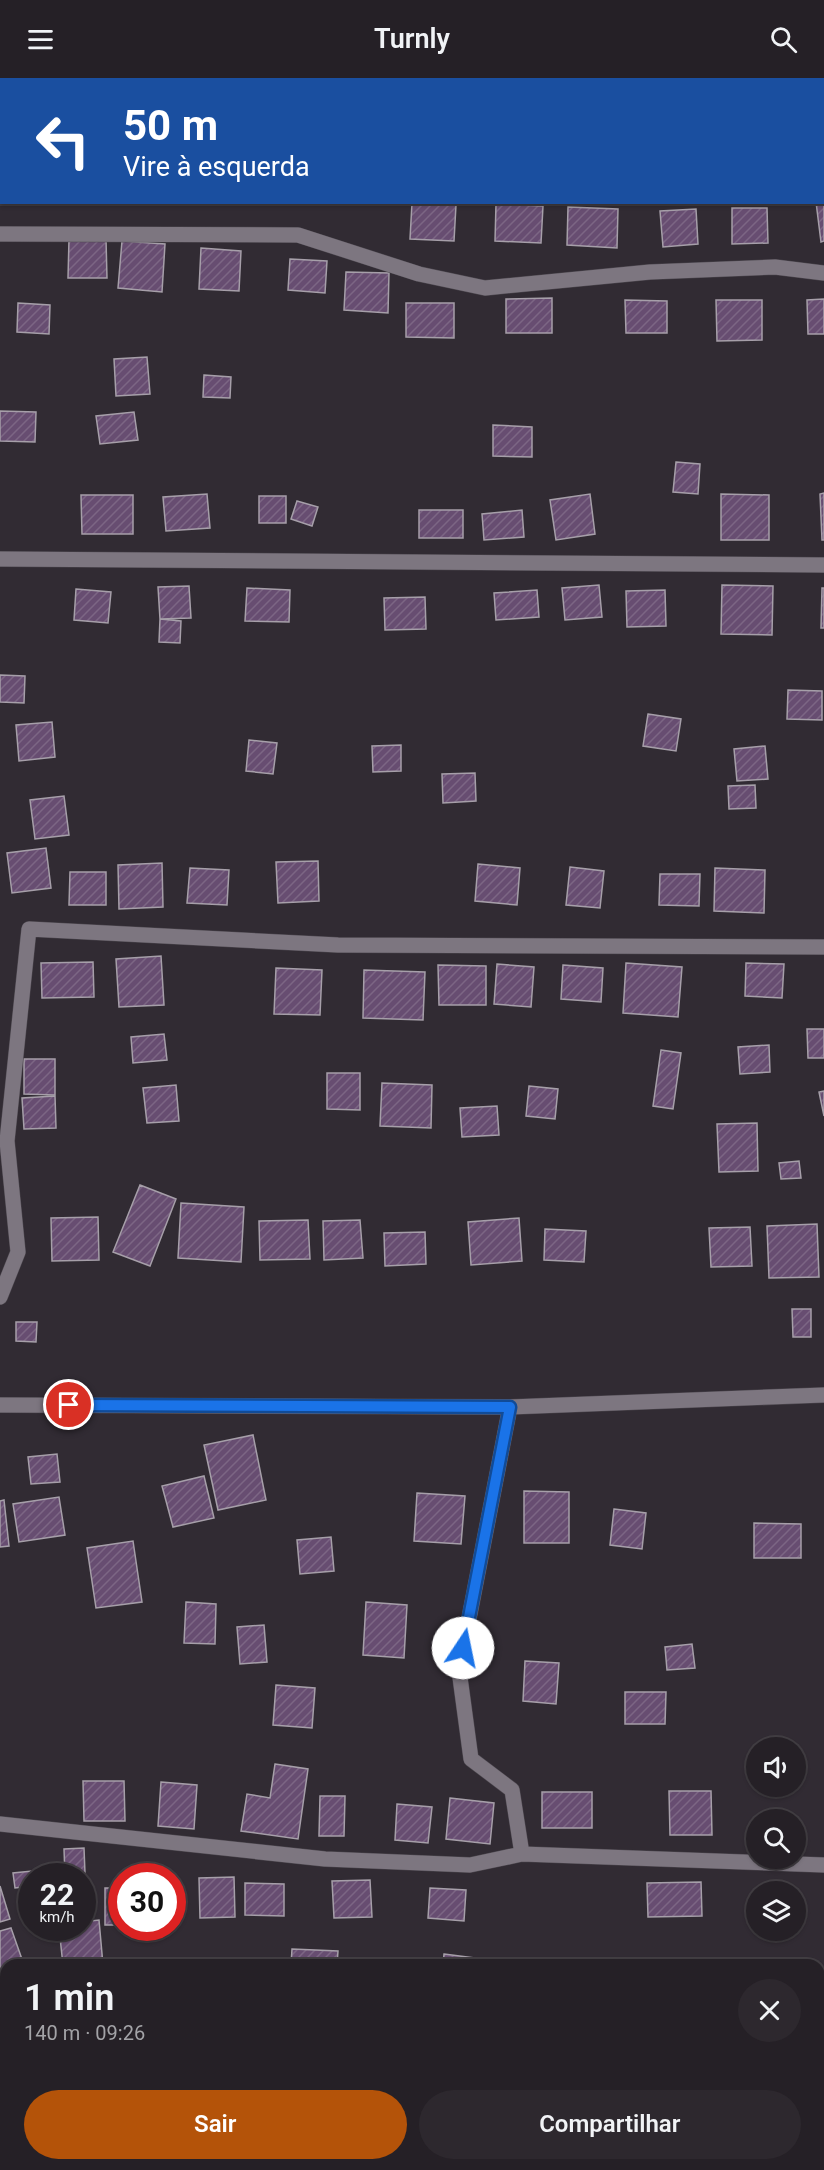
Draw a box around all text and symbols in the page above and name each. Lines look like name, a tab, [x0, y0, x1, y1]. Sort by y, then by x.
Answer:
icon: menu	[24, 23, 57, 56]
text: Turnly	[374, 23, 450, 55]
icon: search	[767, 23, 800, 56]
text: 50 m	[123, 101, 218, 150]
icon: left	[24, 102, 102, 180]
text: Vire à esquerda	[123, 151, 310, 183]
pin	[43, 1379, 94, 1430]
icon: arrive	[52, 1388, 85, 1421]
position arrow	[431, 1616, 495, 1680]
map controls	[746, 1737, 806, 1941]
button: sound	[746, 1737, 806, 1797]
button: search	[746, 1809, 806, 1869]
speed limit sign: 30	[108, 1863, 186, 1941]
text: 22	[40, 1877, 74, 1912]
button: layers	[746, 1881, 806, 1941]
text: km/h	[39, 1908, 75, 1926]
text: 1 min	[24, 1977, 114, 2019]
button: close	[738, 1979, 801, 2042]
text: 140 m · 09:26	[24, 2021, 145, 2045]
button: Sair	[24, 2090, 407, 2159]
button: Compartilhar	[419, 2090, 801, 2159]

